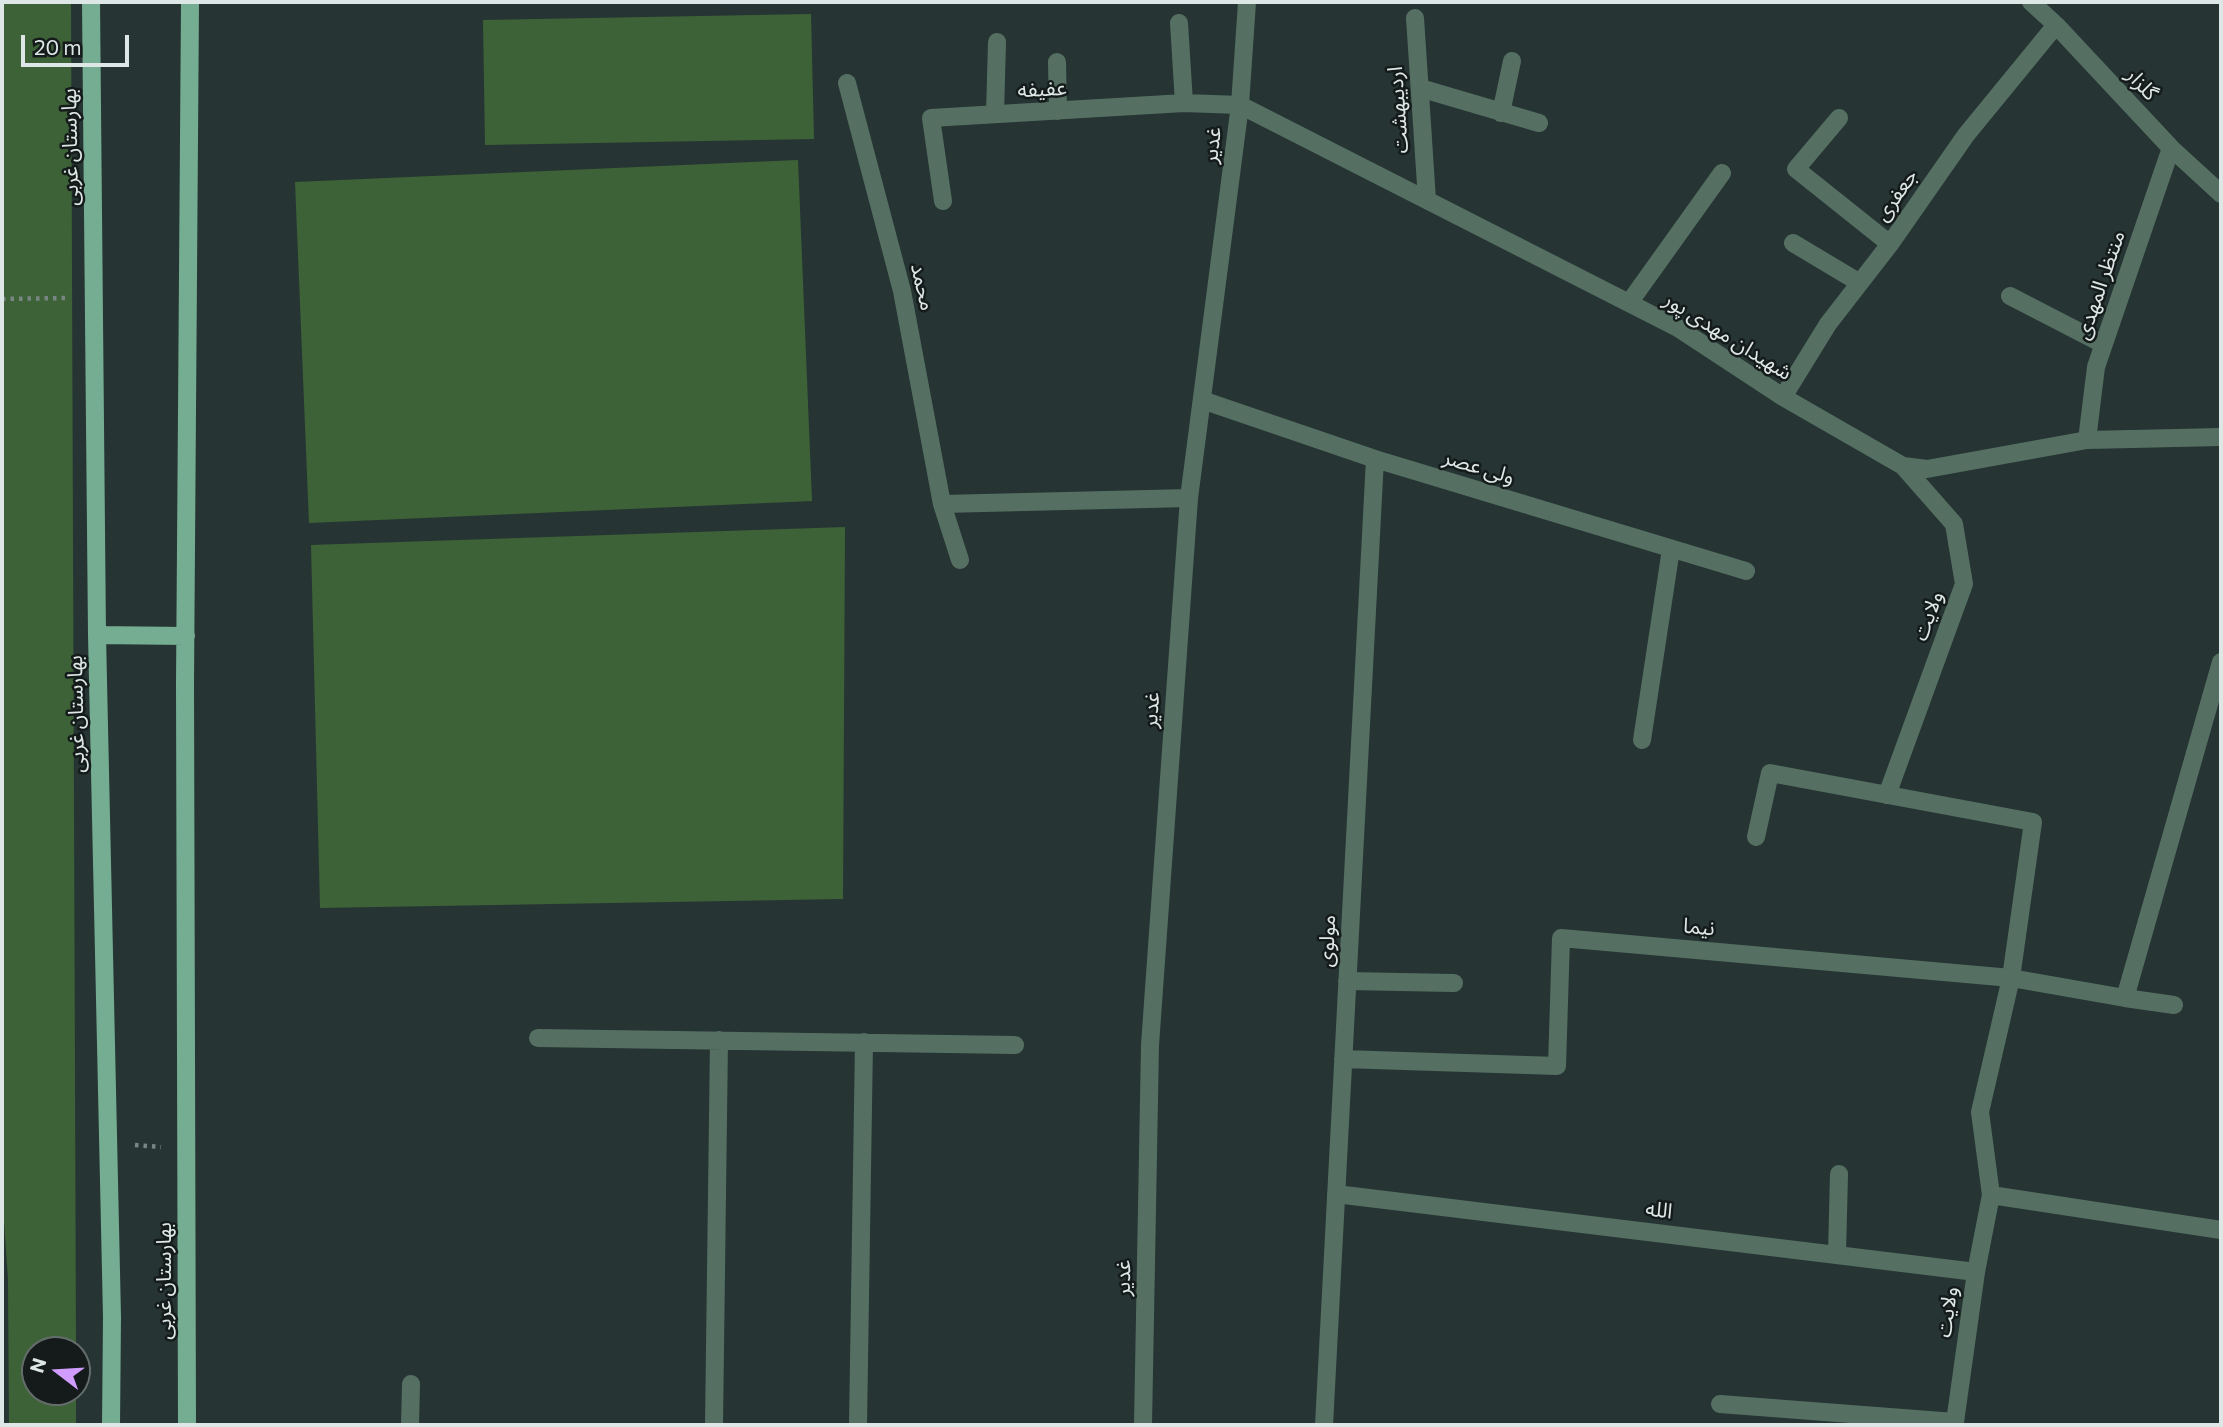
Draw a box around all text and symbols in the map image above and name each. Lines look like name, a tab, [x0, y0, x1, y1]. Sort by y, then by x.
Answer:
scale bar	[24, 21, 133, 65]
text: 20 m	[34, 34, 82, 59]
street label: گلزار	[2121, 62, 2163, 106]
street label: اردیبهشت	[1382, 66, 1414, 154]
street label: عفیفه	[1017, 75, 1067, 103]
street label: بهارستان غربی	[56, 88, 84, 206]
street label: غدیر	[1197, 125, 1227, 165]
street label: جعفری	[1869, 164, 1923, 226]
street label: منتظر المهدی	[2070, 227, 2130, 343]
street label: محمد	[905, 261, 941, 313]
street label: شهیدان مهدی پور	[1659, 287, 1797, 385]
street label: ولی عصر	[1440, 444, 1518, 490]
street label: ولایت	[1907, 588, 1949, 644]
street label: بهارستان غربی	[62, 655, 90, 773]
street label: غدیر	[1137, 691, 1165, 729]
street label: نیما	[1682, 913, 1716, 941]
street label: مولوی	[1313, 914, 1341, 968]
street label: الله	[1644, 1196, 1674, 1224]
street label: بهارستان غربی	[151, 1222, 177, 1340]
street label: غدیر	[1110, 1260, 1136, 1296]
street label: ولایت	[1931, 1285, 1963, 1339]
north arrow	[21, 1336, 91, 1406]
text: N	[24, 1355, 50, 1375]

